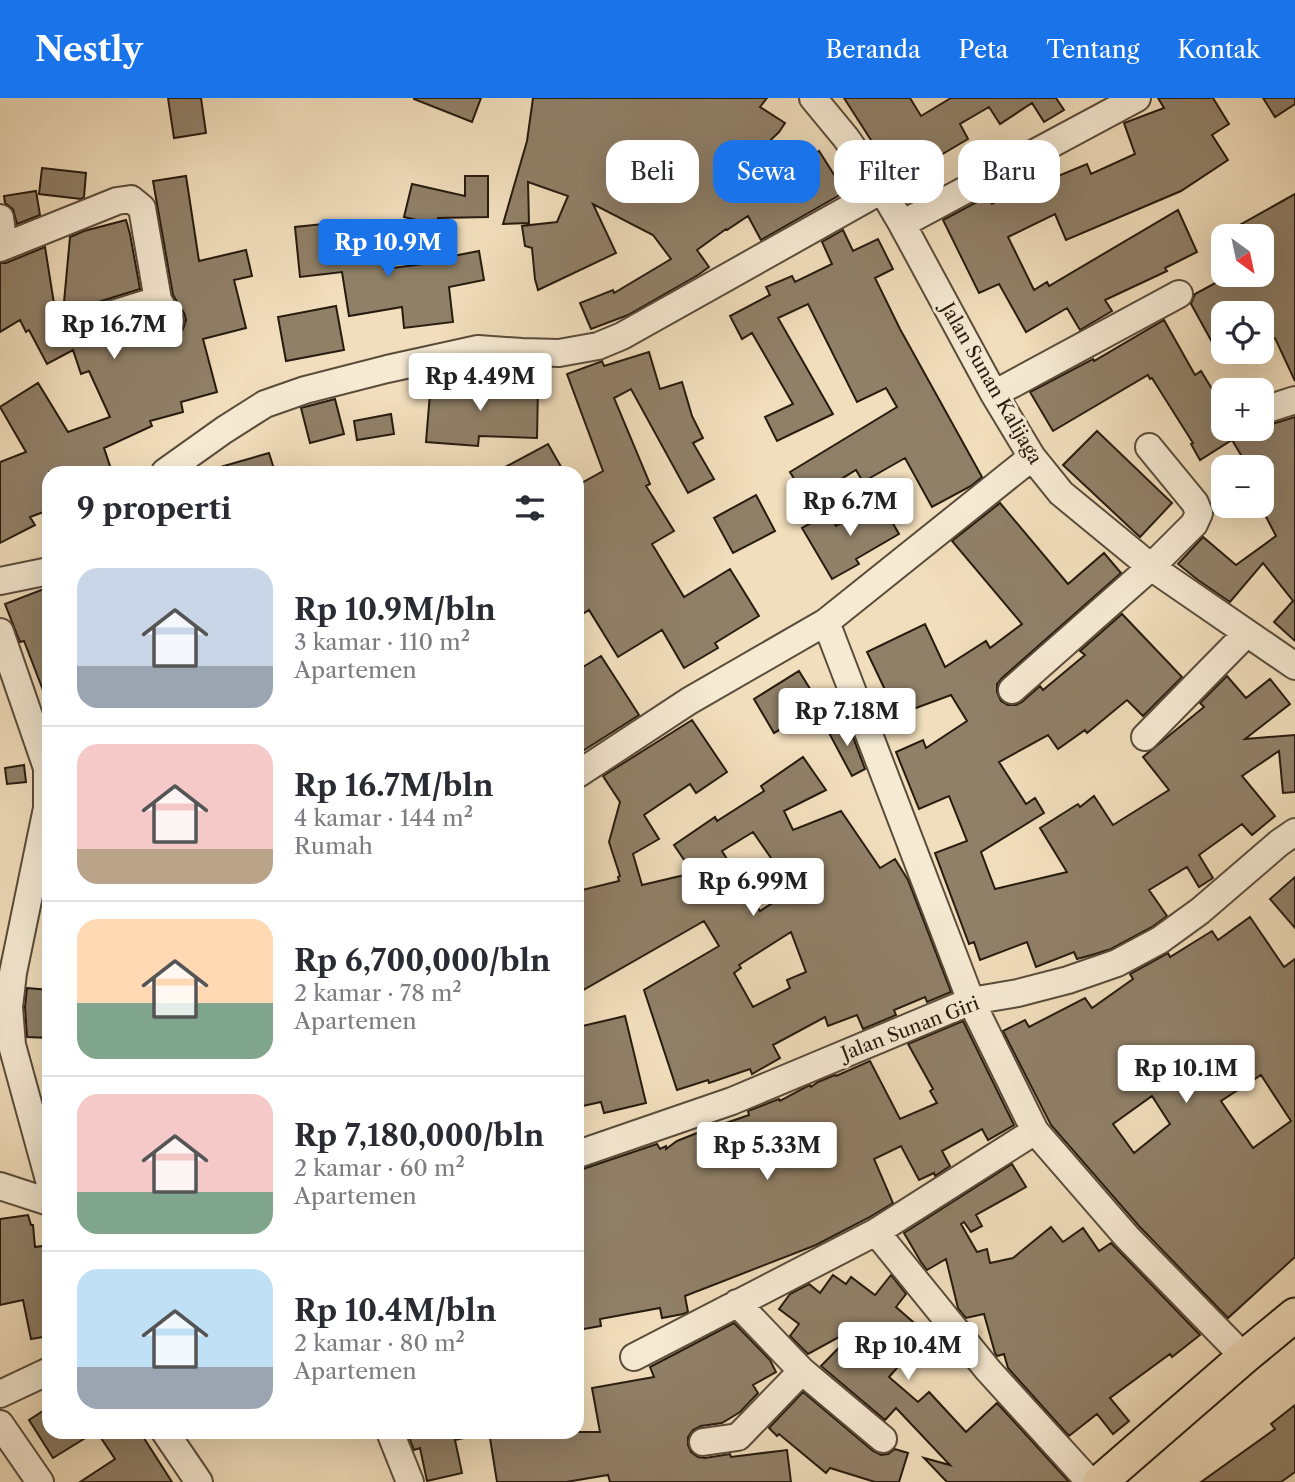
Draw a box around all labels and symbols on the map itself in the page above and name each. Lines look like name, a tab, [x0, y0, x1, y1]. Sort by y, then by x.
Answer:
pin: Rp 10.9M	[316, 220, 460, 279]
north arrow	[1211, 224, 1274, 287]
street label: Jalan Sunan Kalijaga	[934, 296, 1047, 468]
pin: Rp 16.7M	[42, 302, 186, 361]
pin: Rp 4.49M	[408, 354, 552, 413]
pin: Rp 6.7M	[785, 478, 915, 538]
pin: Rp 7.18M	[775, 688, 919, 748]
pin: Rp 6.99M	[681, 858, 825, 918]
street label: Jalan Sunan Giri	[835, 992, 983, 1066]
pin: Rp 10.1M	[1114, 1046, 1258, 1105]
pin: Rp 5.33M	[695, 1122, 839, 1182]
pin: Rp 10.4M	[836, 1322, 980, 1382]

